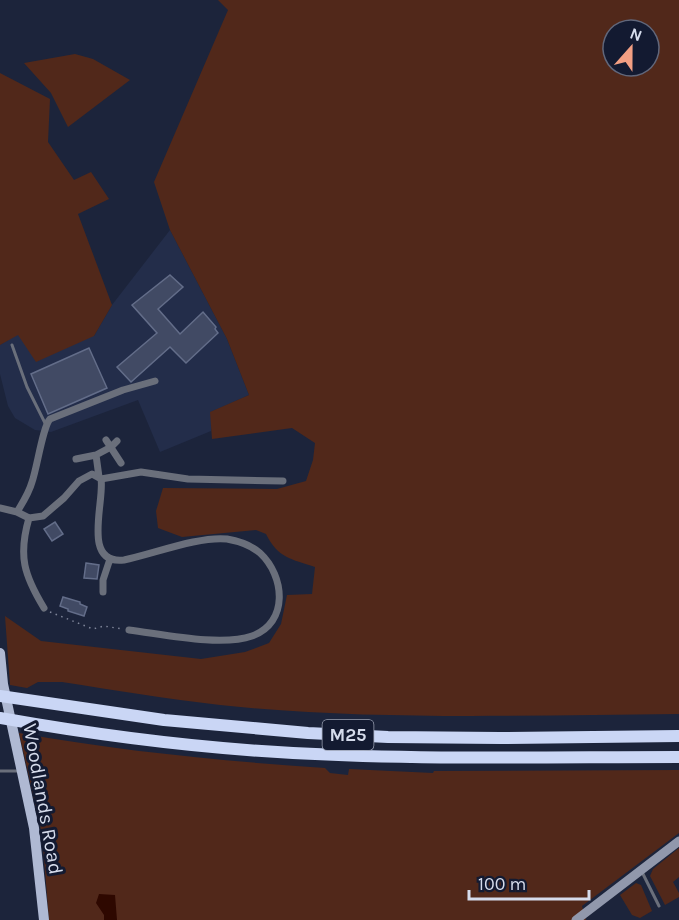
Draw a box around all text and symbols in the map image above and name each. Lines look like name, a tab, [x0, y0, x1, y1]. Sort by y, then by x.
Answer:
north arrow	[601, 18, 661, 78]
text: N	[627, 24, 645, 45]
road number: M25	[322, 720, 374, 750]
street label: Woodlands Road	[18, 722, 68, 876]
scale bar	[469, 863, 589, 901]
text: 100 m	[478, 873, 526, 895]

